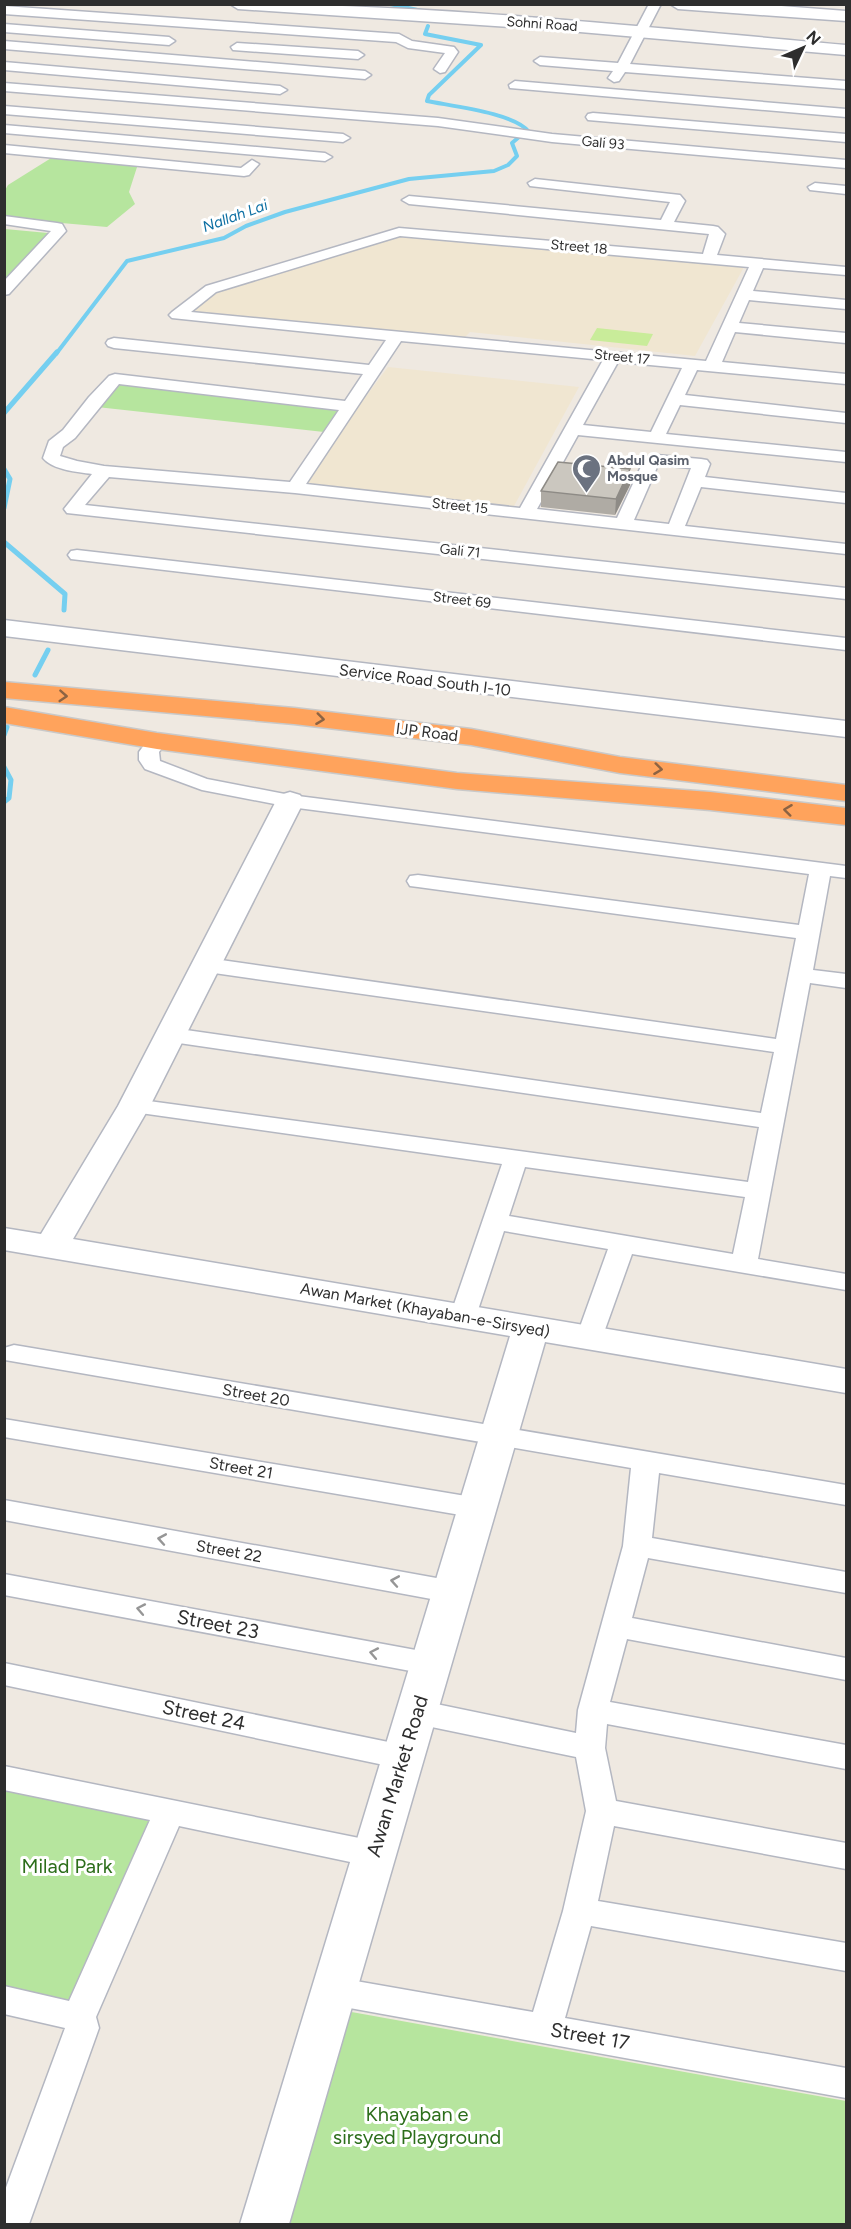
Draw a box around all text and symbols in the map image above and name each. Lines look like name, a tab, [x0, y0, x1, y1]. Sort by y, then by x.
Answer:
street label: Sohni Road	[506, 13, 578, 35]
north arrow	[773, 18, 833, 78]
text: N	[802, 27, 825, 49]
street label: Gali 93	[581, 133, 625, 153]
water label: Nallah Lai	[200, 196, 271, 236]
street label: Street 18	[550, 236, 608, 258]
street label: Street 17	[593, 346, 651, 368]
mosque icon: Abdul Qasim Mosque	[570, 452, 602, 494]
place label: Abdul Qasim Mosque	[607, 452, 689, 485]
street label: Street 15	[431, 495, 489, 517]
street label: Gali 71	[439, 540, 481, 562]
street label: Street 69	[432, 588, 492, 612]
street label: Service Road South I-10	[338, 660, 512, 700]
one-way arrow	[58, 689, 67, 702]
one-way arrow	[315, 712, 324, 725]
street label: IJP Road	[395, 719, 459, 745]
one-way arrow	[653, 763, 662, 775]
one-way arrow	[784, 805, 793, 817]
street label: Awan Market (Khayaban-e-Sirsyed)	[299, 1279, 551, 1341]
street label: Street 20	[221, 1380, 291, 1410]
street label: Street 21	[208, 1453, 274, 1483]
one-way arrow	[157, 1533, 167, 1546]
street label: Street 22	[195, 1536, 263, 1566]
one-way arrow	[390, 1575, 400, 1588]
one-way arrow	[137, 1604, 146, 1616]
street label: Street 23	[175, 1604, 261, 1644]
one-way arrow	[369, 1647, 379, 1660]
street label: Awan Market Road	[361, 1692, 433, 1860]
street label: Street 24	[160, 1694, 248, 1736]
park label: Milad Park	[22, 1854, 113, 1878]
street label: Street 17	[549, 2017, 632, 2055]
park label: Khayaban e sirsyed Playground	[333, 2102, 501, 2149]

